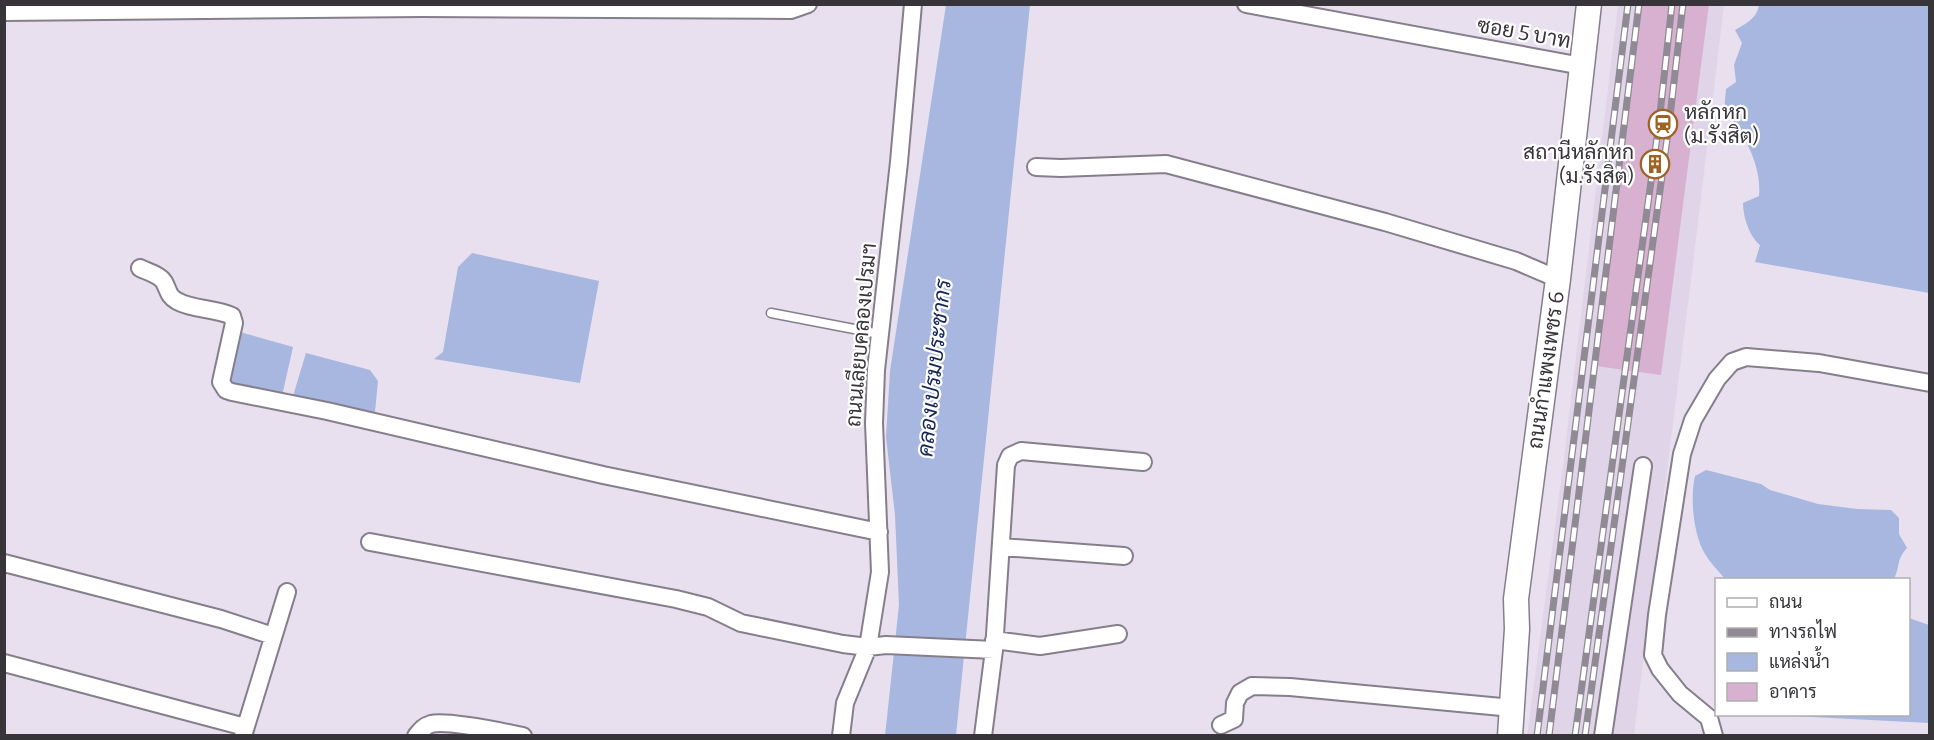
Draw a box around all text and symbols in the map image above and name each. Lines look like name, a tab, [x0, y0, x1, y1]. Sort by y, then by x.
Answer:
street label: ซอย 5 บาท	[1475, 12, 1573, 54]
place label: หลักหก (ม.รังสิต)	[1684, 99, 1759, 149]
station icon: หลักหก (ม.รังสิต)	[1647, 108, 1679, 140]
place label: สถานีหลักหก (ม.รังสิต)	[1523, 139, 1634, 189]
building icon: สถานีหลักหก (ม.รังสิต)	[1639, 148, 1671, 180]
street label: ถนนเลียบคลองเปรมฯ	[840, 242, 882, 428]
water label: คลองเปรมประชากร	[911, 277, 957, 458]
street label: ถนนกำแพงเพชร 6	[1522, 289, 1570, 451]
legend	[1715, 578, 1910, 716]
text: ถนน	[1769, 591, 1802, 613]
text: ทางรถไฟ	[1769, 619, 1837, 643]
text: แหล่งน้ำ	[1769, 646, 1830, 673]
text: อาคาร	[1769, 681, 1817, 703]

